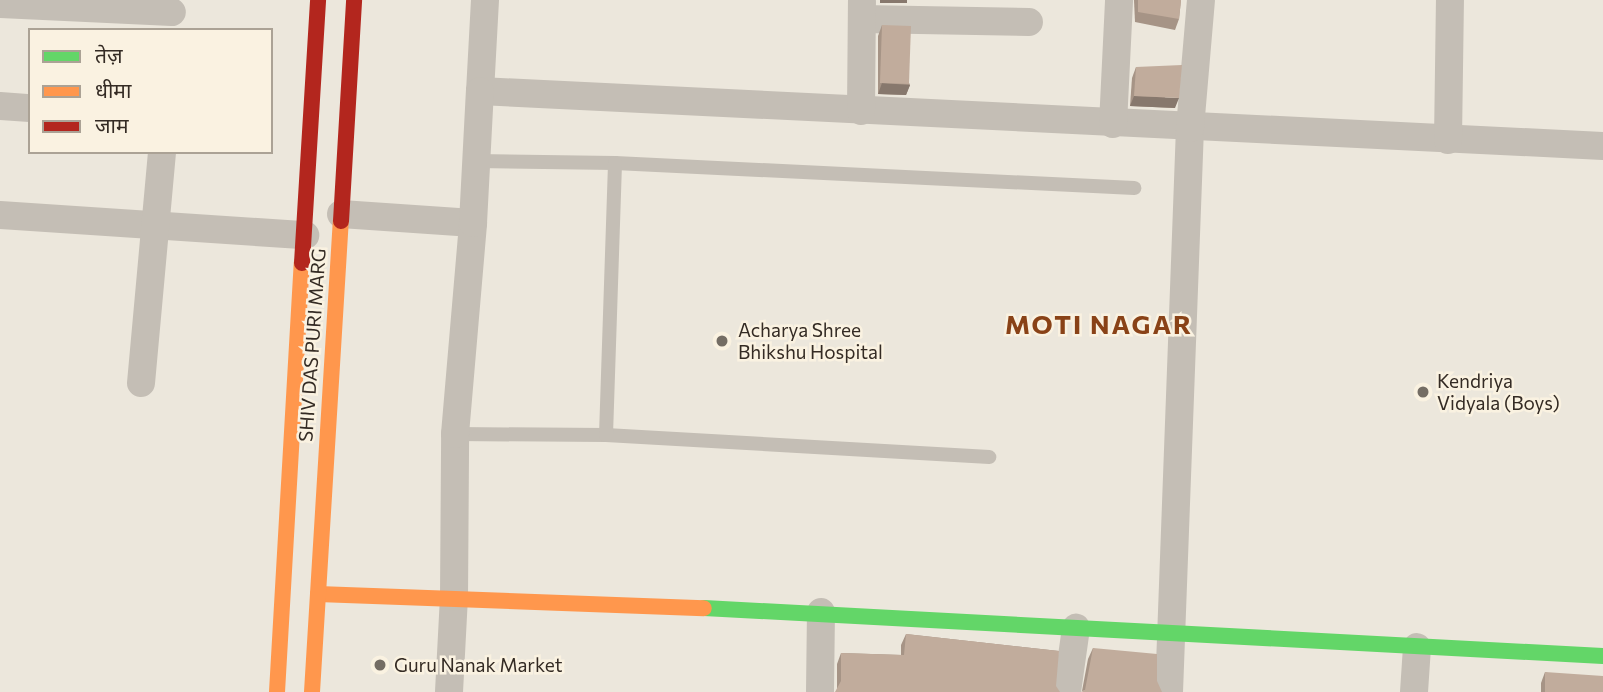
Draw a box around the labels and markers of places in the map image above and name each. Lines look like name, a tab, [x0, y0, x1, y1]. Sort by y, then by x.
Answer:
place label: Acharya Shree Bhikshu Hospital	[738, 319, 883, 363]
marker: Acharya Shree Bhikshu Hospital	[712, 331, 732, 351]
place label: Kendriya Vidyala (Boys)	[1437, 370, 1560, 414]
marker: Kendriya Vidyala (Boys)	[1415, 384, 1431, 400]
place label: Guru Nanak Market	[394, 654, 562, 676]
marker: Guru Nanak Market	[372, 657, 388, 673]

